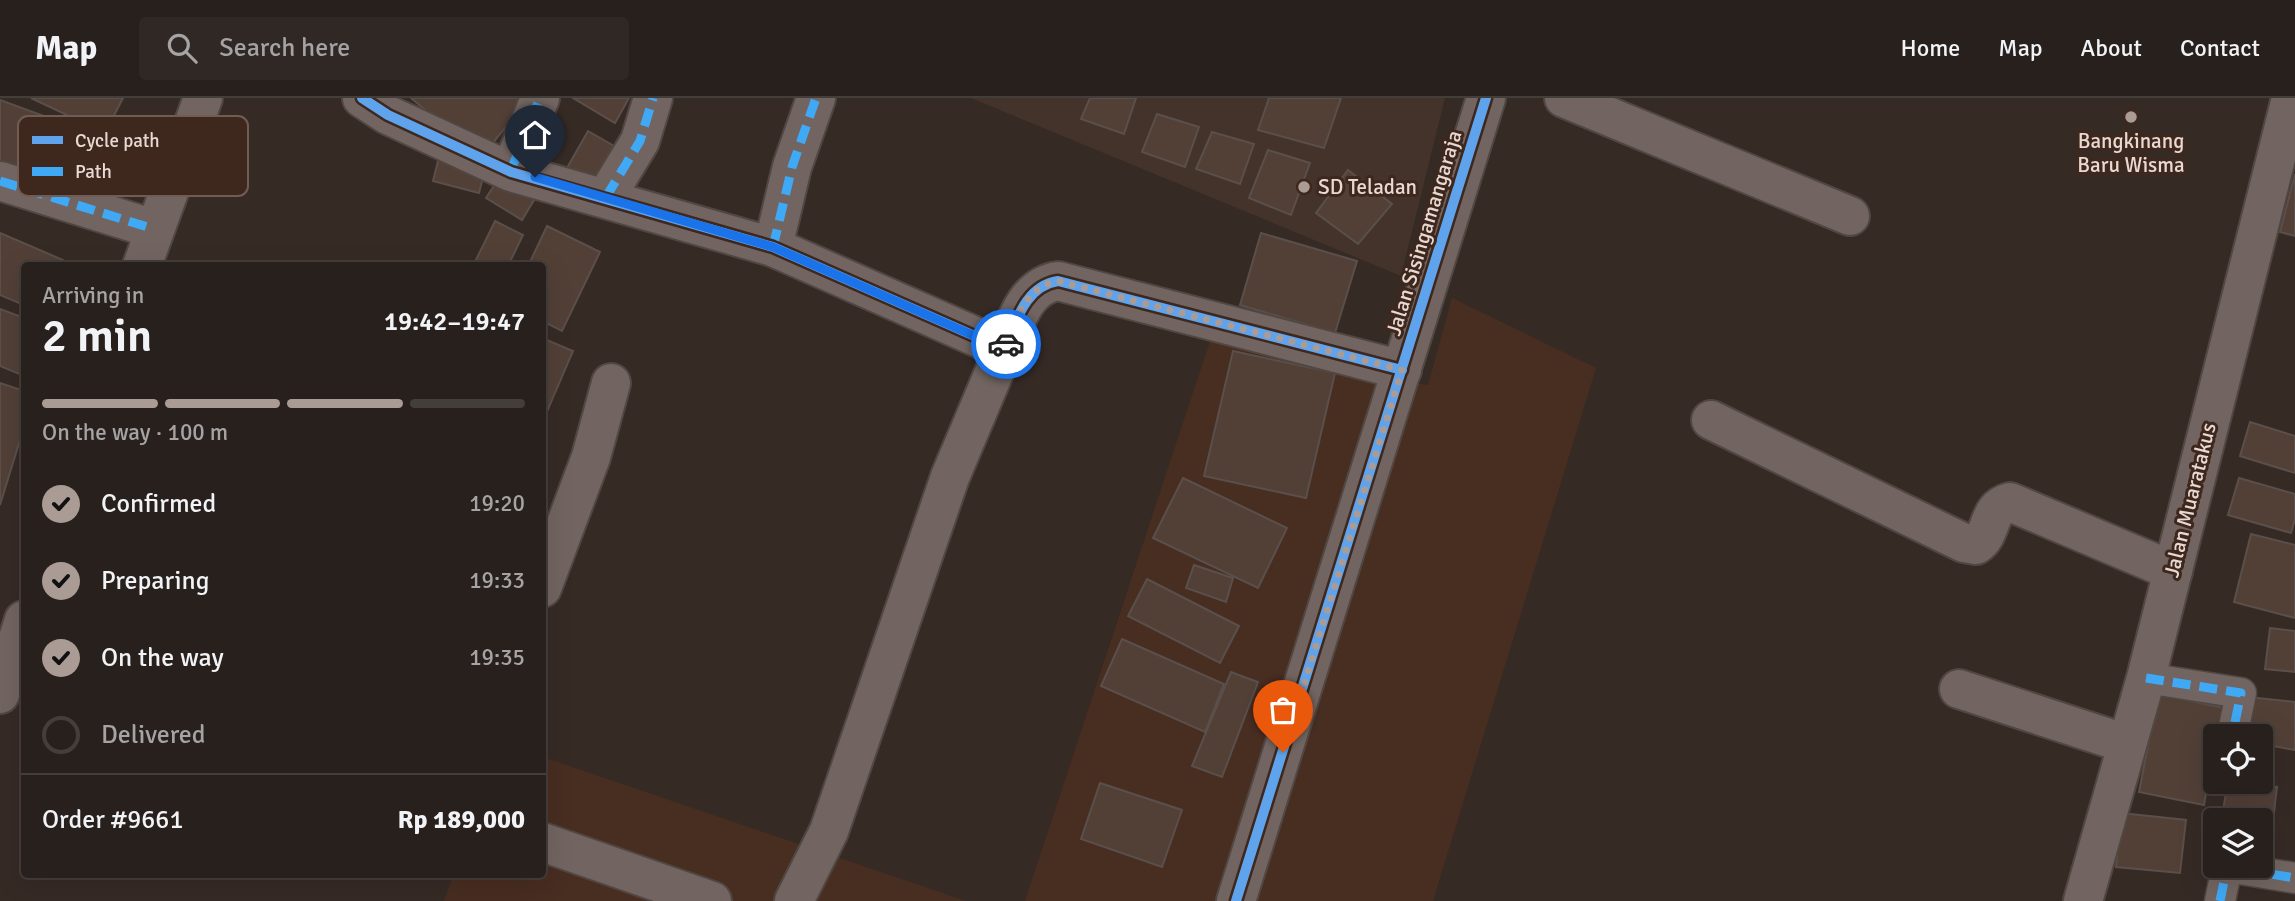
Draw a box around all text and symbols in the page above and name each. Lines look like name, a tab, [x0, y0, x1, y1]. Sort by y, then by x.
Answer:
search box	[139, 17, 629, 80]
text: Map	[35, 28, 97, 69]
icon: search	[163, 29, 201, 67]
text: Search here	[219, 32, 350, 64]
text: Home	[1900, 33, 1960, 63]
text: Map	[1998, 33, 2043, 63]
text: About	[2081, 33, 2142, 63]
text: Contact	[2180, 33, 2260, 63]
pin	[505, 105, 565, 177]
marker: Bangkinang Baru Wisma	[2123, 109, 2139, 125]
legend	[18, 116, 248, 196]
icon: home	[516, 116, 554, 154]
street label: Jalan Sisingamangaraja	[1380, 127, 1468, 339]
place label: Bangkinang Baru Wisma	[2077, 128, 2185, 178]
text: Cycle path	[75, 129, 160, 153]
text: Path	[75, 160, 112, 184]
place label: SD Teladan	[1318, 174, 1417, 200]
marker: SD Teladan	[1296, 179, 1312, 195]
text: Arriving in	[42, 281, 144, 310]
text: 19:42–19:47	[384, 306, 525, 338]
text: 2 min	[42, 308, 152, 364]
courier	[971, 309, 1041, 379]
icon: car	[987, 325, 1025, 363]
text: On the way · 100 m	[42, 418, 228, 447]
street label: Jalan Muaratakus	[2158, 420, 2222, 580]
icon: check	[42, 485, 80, 523]
text: Confirmed	[101, 488, 216, 520]
text: 19:20	[469, 489, 525, 518]
icon: check	[42, 562, 80, 600]
text: Preparing	[101, 565, 209, 597]
text: 19:33	[469, 566, 525, 595]
icon: check	[42, 639, 80, 677]
text: On the way	[101, 642, 224, 674]
text: 19:35	[469, 643, 525, 672]
pin	[1253, 680, 1313, 752]
icon: bag	[1264, 691, 1302, 729]
text: Delivered	[101, 719, 206, 751]
map controls	[2203, 724, 2273, 878]
button: locate	[2203, 724, 2273, 794]
text: Order #9661	[42, 804, 183, 836]
text: Rp 189,000	[397, 804, 525, 836]
button: layers	[2203, 808, 2273, 878]

